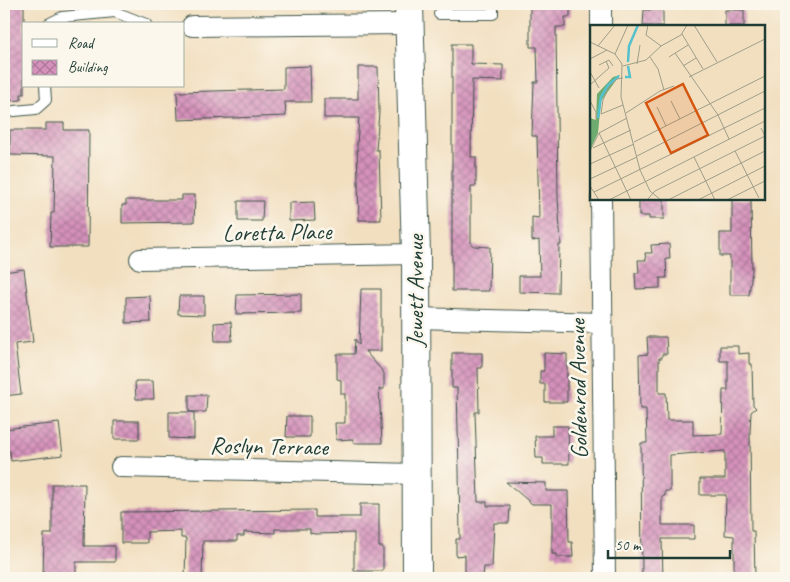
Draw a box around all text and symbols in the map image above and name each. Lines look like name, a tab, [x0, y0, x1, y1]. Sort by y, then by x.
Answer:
legend	[22, 22, 185, 88]
inset map	[590, 25, 765, 200]
text: Road	[68, 34, 95, 53]
text: Building	[68, 58, 108, 77]
street label: Loretta Place	[222, 216, 334, 248]
street label: Jewett Avenue	[400, 233, 430, 348]
street label: Goldenrod Avenue	[562, 317, 594, 459]
street label: Roslyn Terrace	[210, 430, 330, 462]
scale bar	[608, 527, 730, 559]
text: 50 m	[615, 536, 642, 555]

